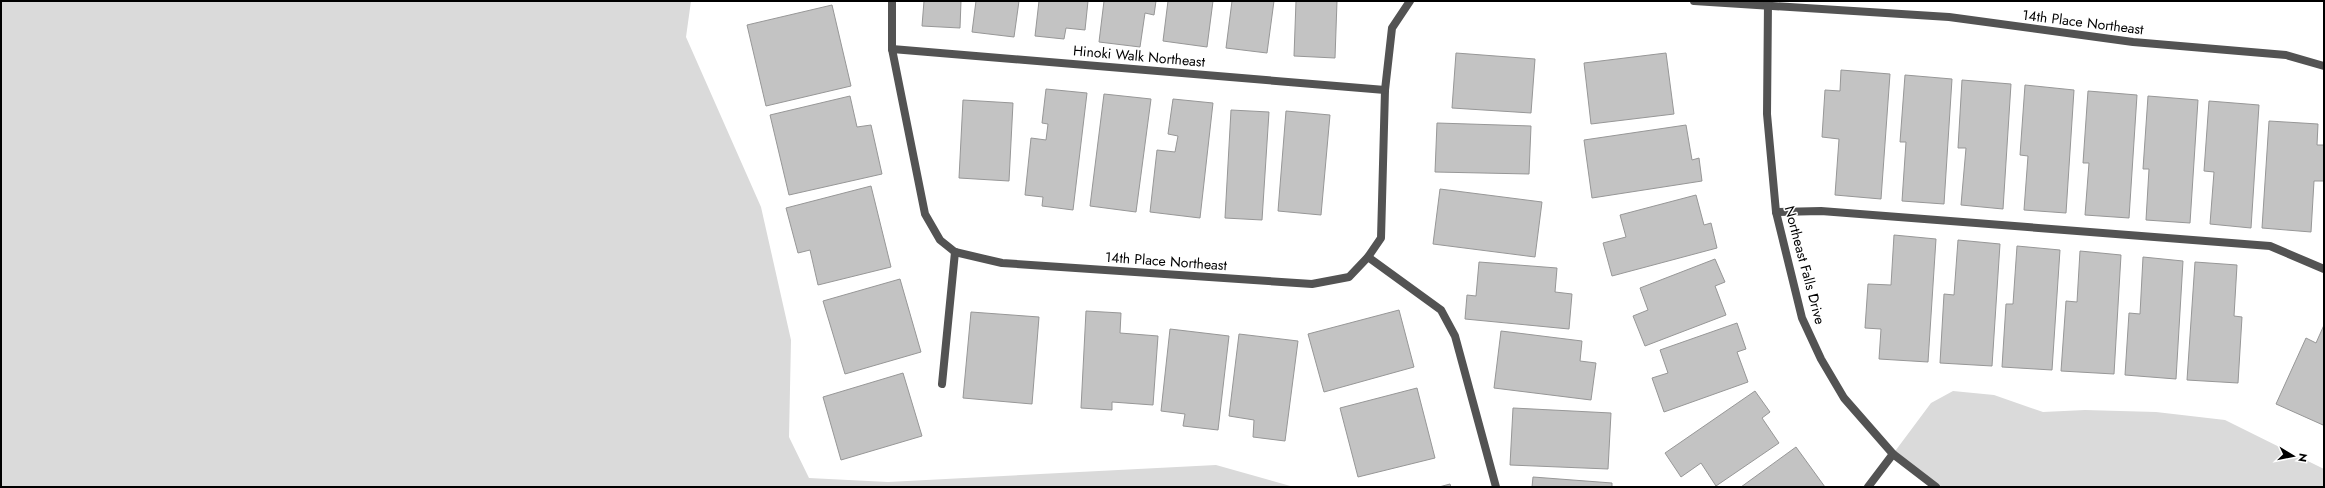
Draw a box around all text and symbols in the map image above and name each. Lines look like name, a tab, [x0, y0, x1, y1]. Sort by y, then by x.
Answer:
street label: 14th Place Northeast	[2021, 5, 2145, 39]
street label: Hinoki Walk Northeast	[1072, 40, 1206, 72]
street label: Northeast Falls Drive	[1780, 204, 1830, 326]
street label: 14th Place Northeast	[1104, 247, 1228, 275]
north arrow	[2273, 436, 2313, 476]
text: N	[2294, 452, 2311, 463]

